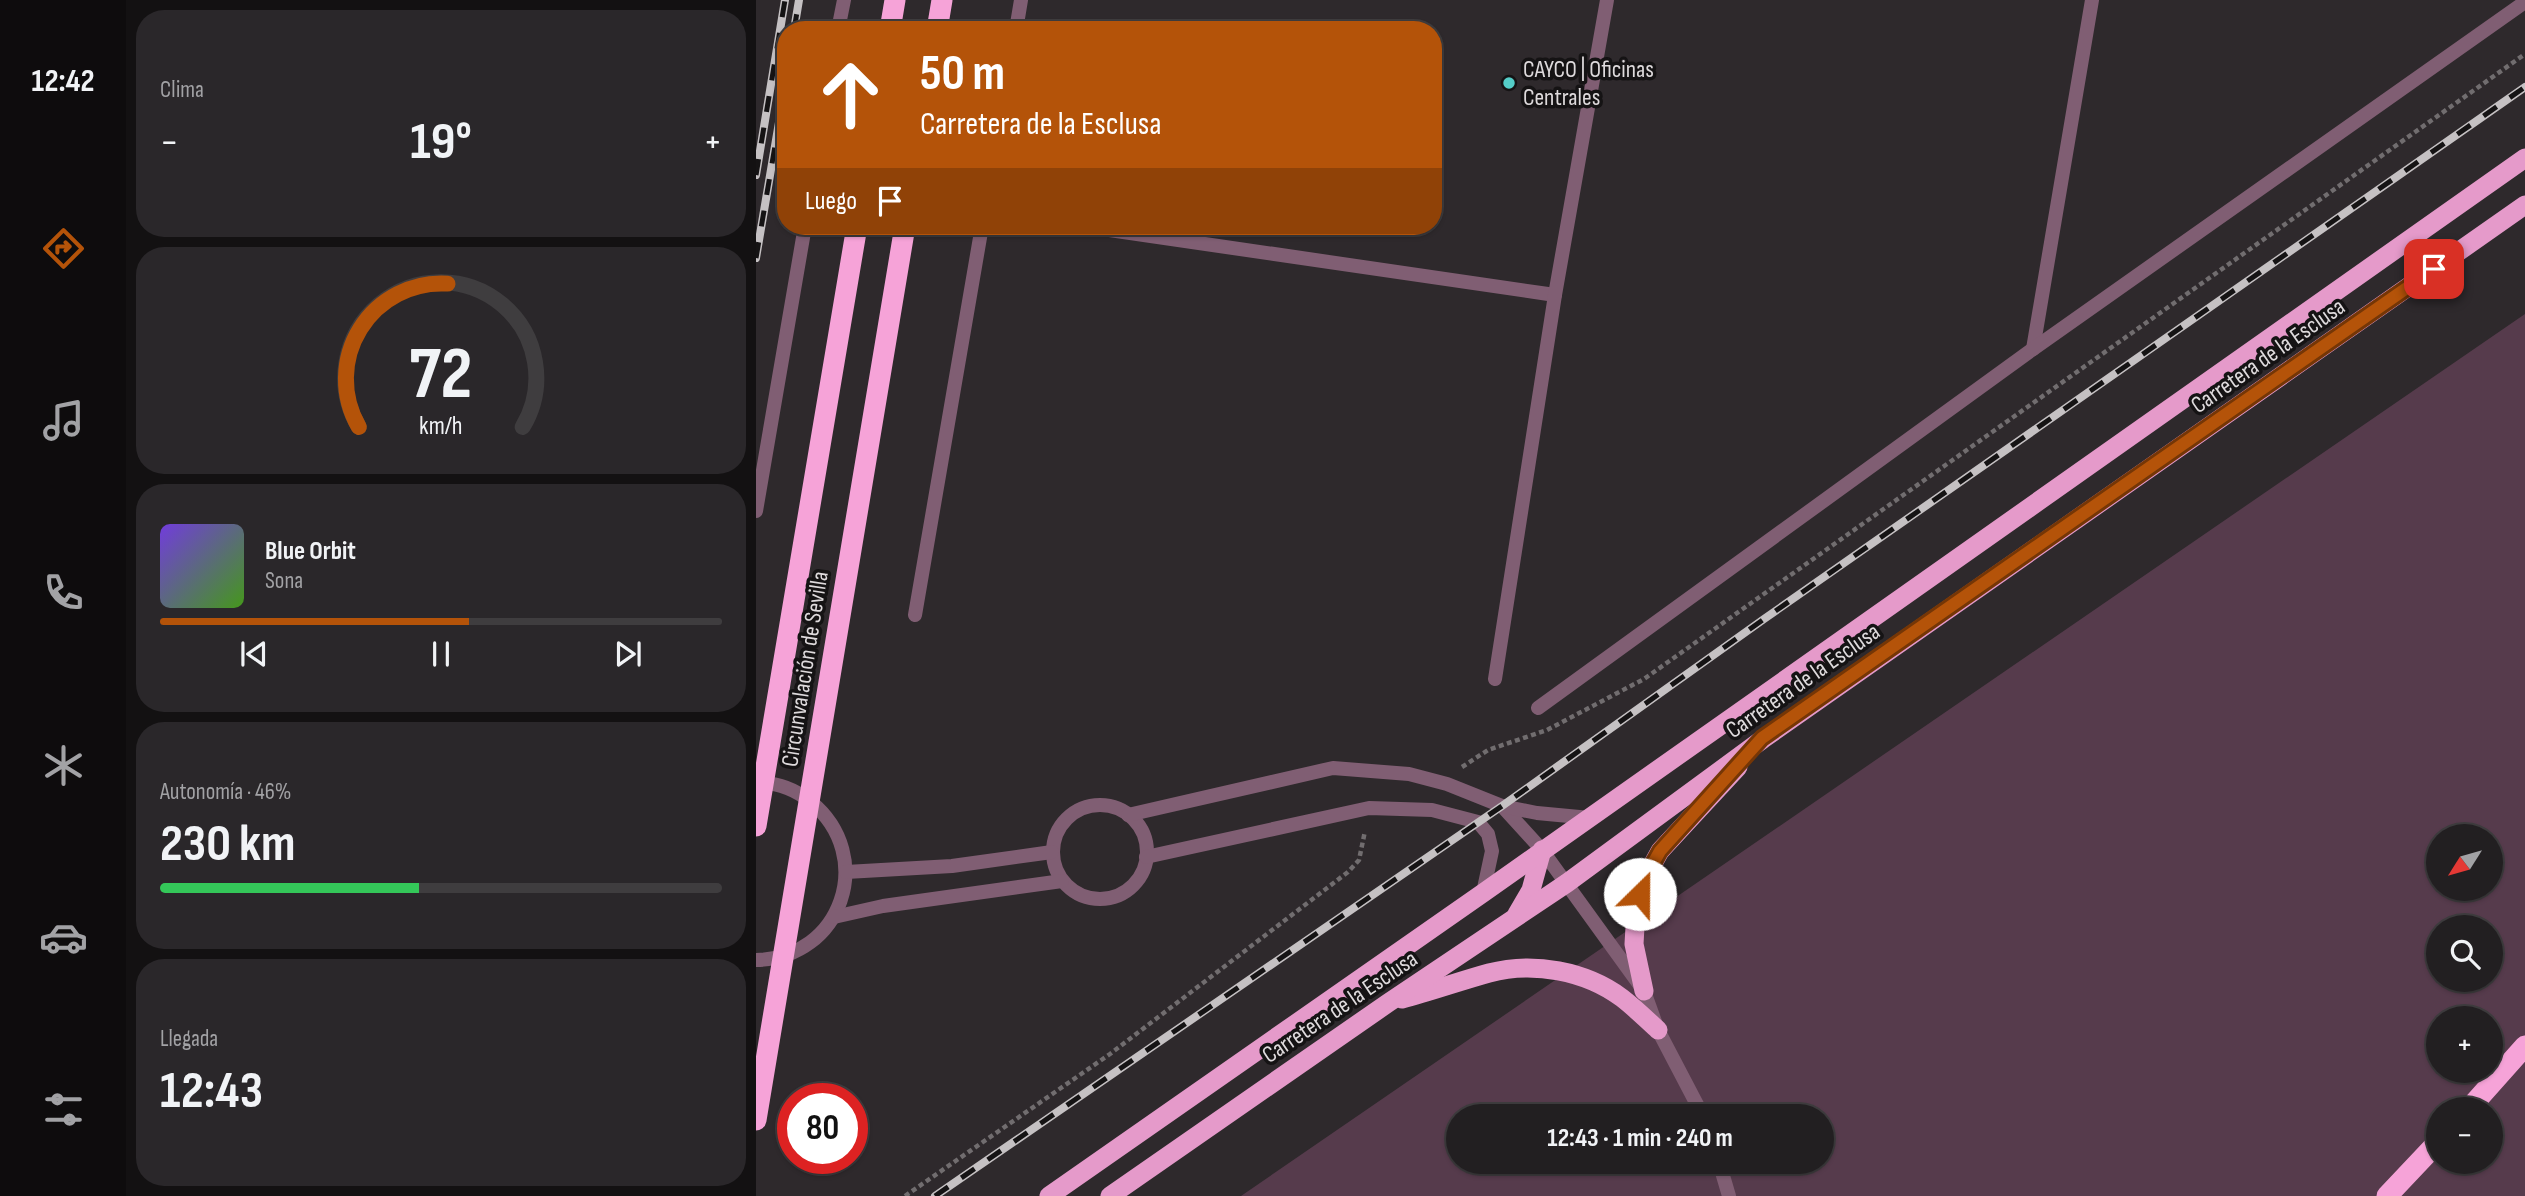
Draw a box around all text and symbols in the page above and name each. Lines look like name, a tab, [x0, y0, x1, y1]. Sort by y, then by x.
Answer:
text: 50 m	[920, 45, 1005, 104]
icon: ahead	[805, 49, 896, 140]
place label: CAYCO | Oficinas Centrales	[1523, 55, 1654, 112]
text: 12:42	[31, 62, 95, 101]
marker: CAYCO | Oficinas Centrales	[1501, 75, 1517, 91]
text: Clima	[160, 76, 204, 104]
text: Carretera de la Esclusa	[920, 105, 1162, 144]
text: 19°	[410, 111, 472, 174]
text: −	[160, 120, 179, 165]
text: +	[703, 120, 722, 165]
icon: arrive	[871, 182, 909, 220]
text: Luego	[805, 186, 857, 217]
icon: directions	[39, 224, 88, 273]
pin	[2404, 239, 2464, 299]
icon: arrive	[2415, 250, 2453, 288]
street label: Carretera de la Esclusa	[2185, 292, 2351, 420]
text: 72	[409, 331, 473, 419]
icon: music	[39, 396, 88, 445]
text: km/h	[419, 411, 463, 442]
text: Blue Orbit	[265, 536, 356, 567]
text: Sona	[265, 567, 303, 595]
icon: phone	[39, 568, 88, 617]
street label: Circunvalación de Sevilla	[775, 569, 835, 769]
street label: Carretera de la Esclusa	[1720, 617, 1886, 745]
icon: previous	[235, 635, 273, 673]
icon: pause	[422, 635, 460, 673]
icon: next	[609, 635, 647, 673]
icon: climate	[39, 741, 88, 790]
text: Autonomía · 46%	[160, 778, 291, 806]
text: 230 km	[160, 813, 295, 876]
north arrow	[2426, 824, 2502, 901]
map controls	[2426, 824, 2503, 1174]
position arrow	[1603, 857, 1677, 931]
icon: car	[39, 913, 88, 962]
button: search	[2426, 915, 2503, 992]
street label: Carretera de la Esclusa	[1257, 944, 1423, 1070]
button: +	[2426, 1006, 2503, 1083]
text: Llegada	[160, 1025, 218, 1053]
text: 12:43	[160, 1060, 263, 1123]
speed limit sign: 80	[777, 1083, 868, 1174]
icon: filters	[39, 1085, 88, 1134]
button: −	[2426, 1097, 2503, 1174]
text: 12:43 · 1 min · 240 m	[1547, 1123, 1733, 1154]

